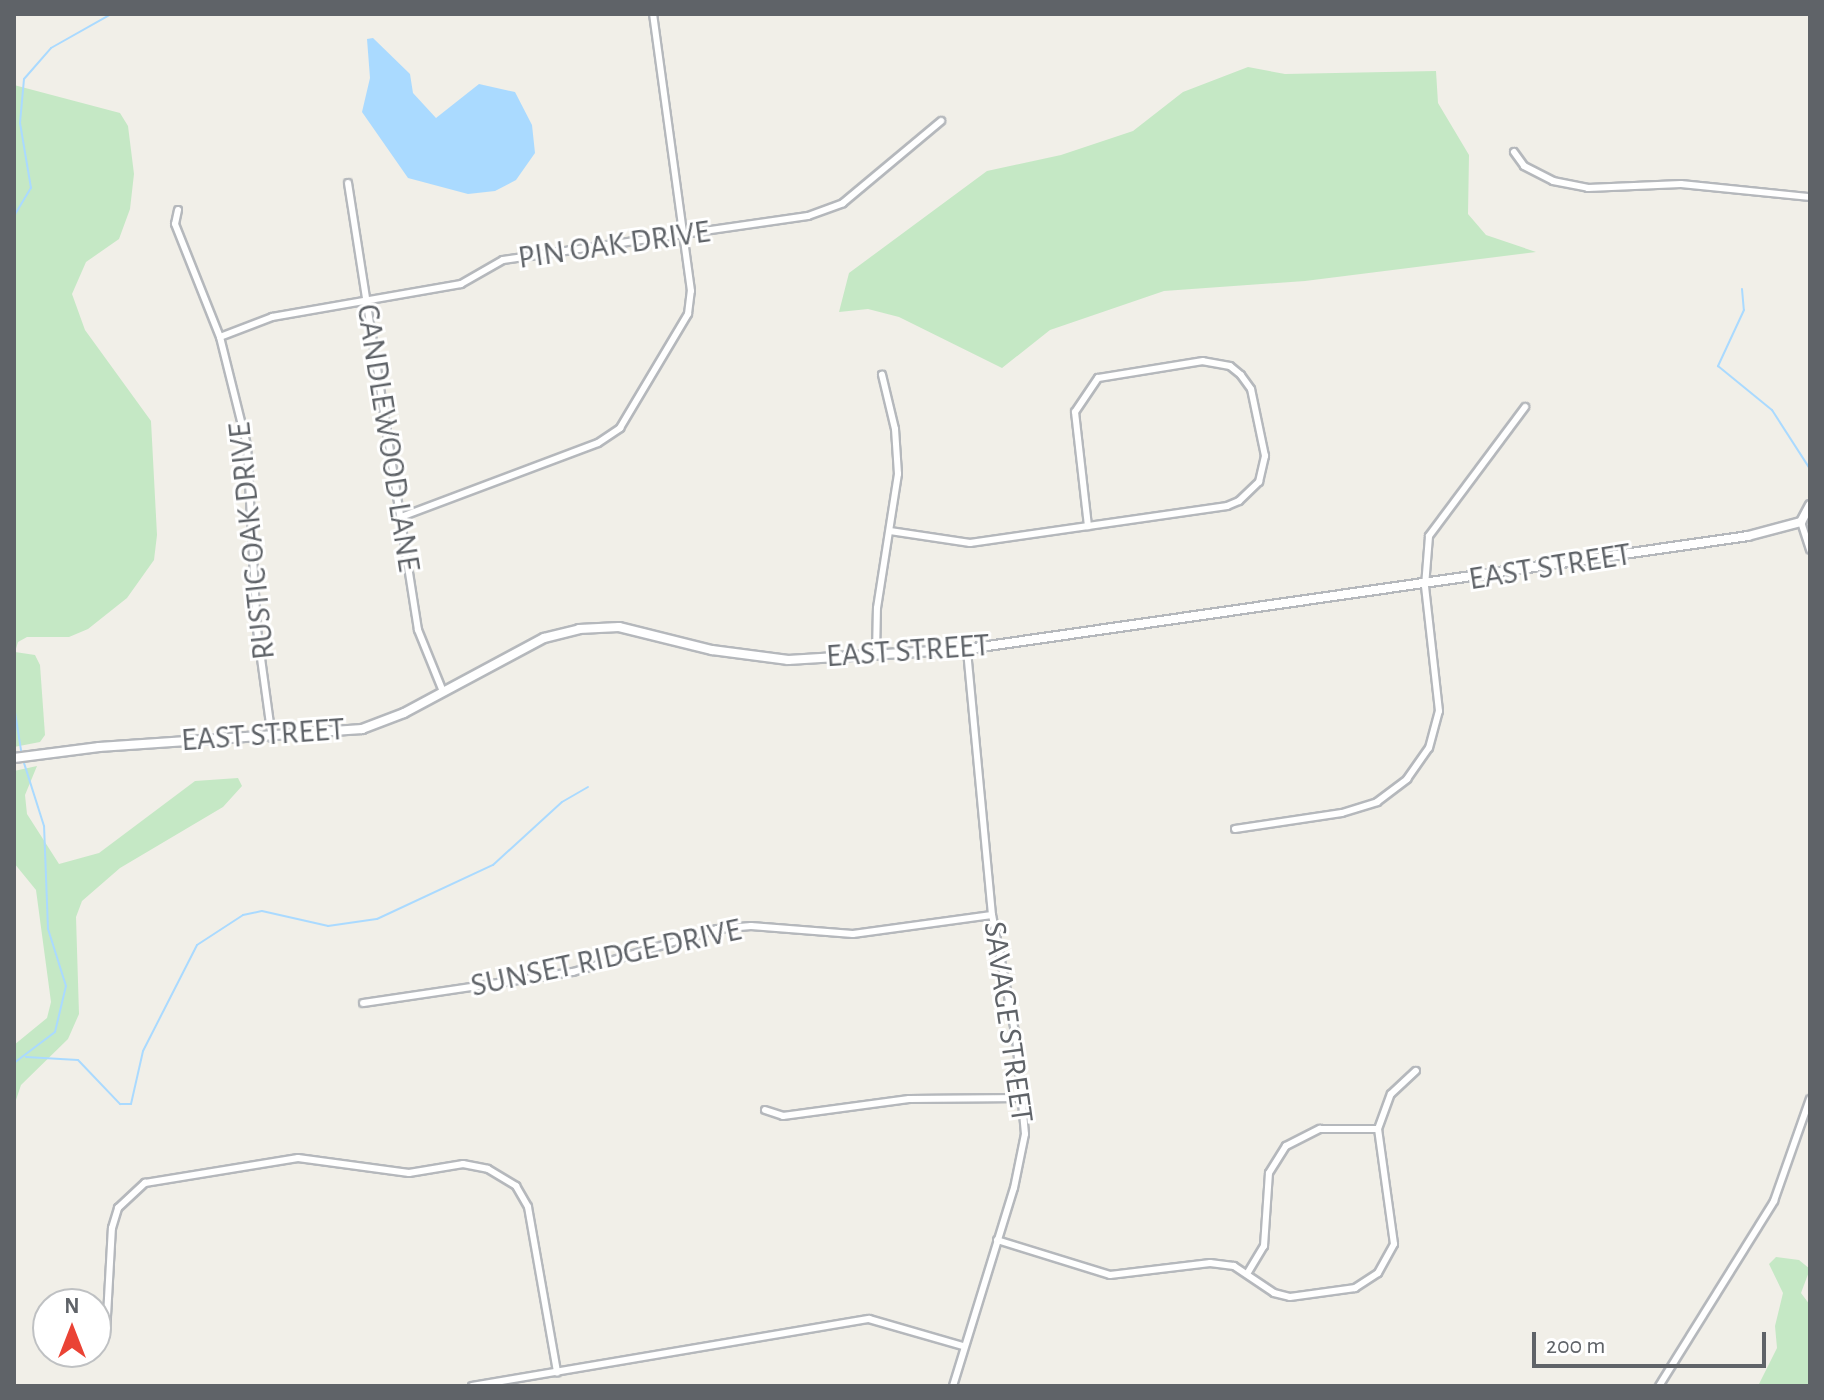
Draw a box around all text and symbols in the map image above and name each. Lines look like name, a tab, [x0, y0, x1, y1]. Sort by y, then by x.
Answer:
street label: PIN OAK DRIVE	[516, 213, 712, 277]
street label: CANDLEWOOD LANE	[348, 302, 428, 574]
street label: RUSTIC OAK DRIVE	[220, 420, 284, 662]
street label: EAST STREET	[1466, 535, 1634, 599]
street label: EAST STREET	[825, 626, 991, 676]
street label: EAST STREET	[180, 710, 346, 760]
street label: SUNSET RIDGE DRIVE	[467, 911, 745, 1005]
street label: SAVAGE STREET	[975, 919, 1041, 1125]
north arrow	[32, 1288, 112, 1368]
text: N	[64, 1295, 80, 1317]
scale bar	[1536, 1316, 1770, 1366]
text: 200 m	[1546, 1334, 1605, 1358]

